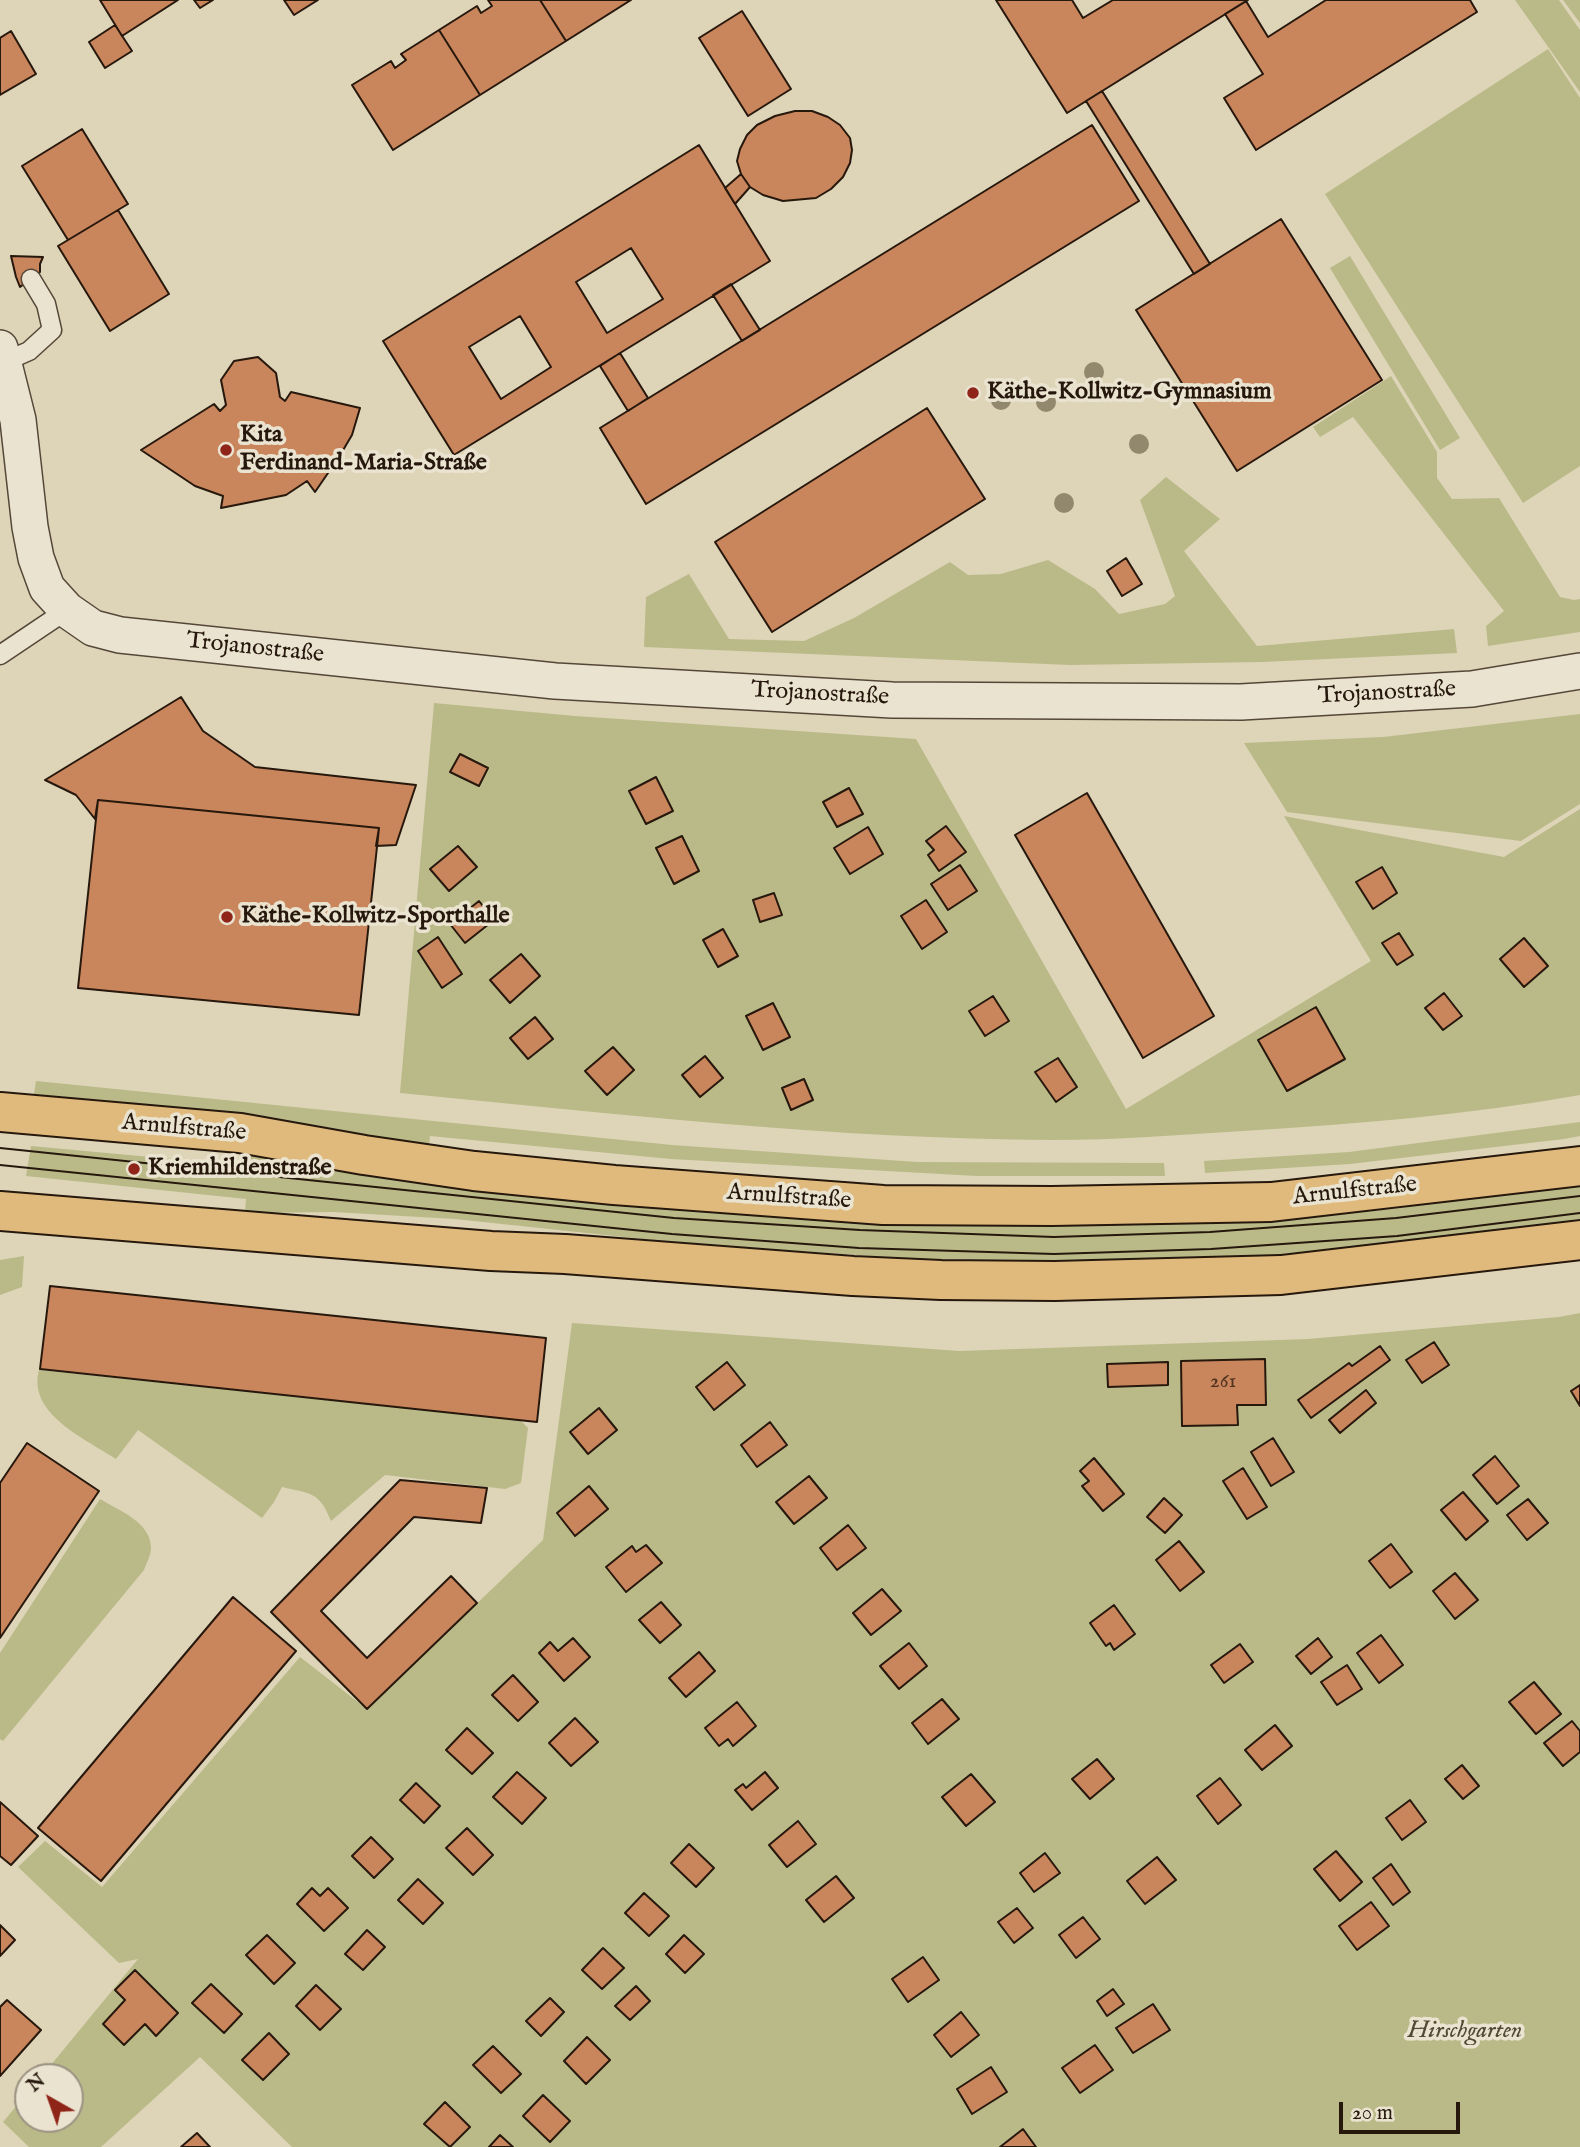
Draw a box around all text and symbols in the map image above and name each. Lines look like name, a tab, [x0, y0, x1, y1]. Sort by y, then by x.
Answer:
place label: Käthe-Kollwitz-Gymnasium	[987, 379, 1271, 407]
marker: Käthe-Kollwitz-Gymnasium	[965, 385, 981, 401]
place label: Kita Ferdinand-Maria-Straße	[240, 422, 487, 478]
marker: Kita Ferdinand-Maria-Straße	[218, 442, 234, 458]
street label: Trojanostraße	[185, 627, 325, 671]
street label: Trojanostraße	[1317, 676, 1457, 712]
street label: Trojanostraße	[750, 677, 890, 713]
place label: Käthe-Kollwitz-Sporthalle	[241, 903, 510, 931]
marker: Käthe-Kollwitz-Sporthalle	[219, 909, 235, 925]
street label: Arnulfstraße	[121, 1109, 247, 1149]
place label: Kriemhildenstraße	[148, 1155, 332, 1183]
marker: Kriemhildenstraße	[126, 1161, 142, 1177]
street label: Arnulfstraße	[1292, 1171, 1418, 1213]
street label: Arnulfstraße	[726, 1179, 852, 1217]
house number: 261	[1210, 1370, 1236, 1396]
park label: Hirschgarten	[1408, 2018, 1522, 2046]
north arrow	[14, 2063, 84, 2133]
text: N	[23, 2069, 51, 2098]
scale bar	[1342, 2088, 1463, 2132]
text: 20 m	[1352, 2100, 1393, 2127]

